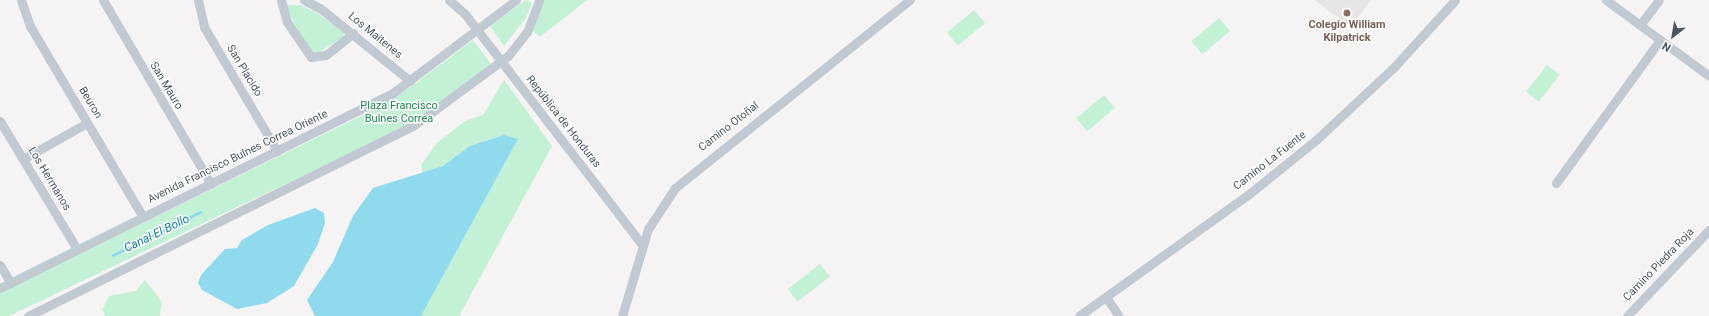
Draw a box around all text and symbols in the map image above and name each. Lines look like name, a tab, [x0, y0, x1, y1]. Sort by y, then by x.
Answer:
marker: Colegio William Kilpatrick	[1342, 8, 1352, 18]
street label: Los Maitenes	[345, 10, 405, 62]
north arrow	[1653, 16, 1693, 56]
place label: Colegio William Kilpatrick	[1308, 19, 1386, 45]
text: N	[1660, 39, 1673, 54]
street label: San Placido	[223, 43, 265, 99]
street label: San Mauro	[147, 60, 185, 112]
street label: República de Honduras	[523, 73, 603, 171]
street label: Beuron	[75, 85, 105, 121]
street label: Camino Otoñal	[696, 99, 762, 155]
park label: Plaza Francisco Bulnes Correa	[360, 100, 438, 126]
street label: Avenida Francisco Bulnes Correa Oriente	[146, 108, 330, 206]
street label: Camino La Fuente	[1231, 129, 1309, 193]
street label: Los Hermanos	[25, 145, 73, 213]
water label: Canal El Bollo	[122, 212, 192, 256]
street label: Camino Piedra Roja	[1621, 226, 1697, 304]

